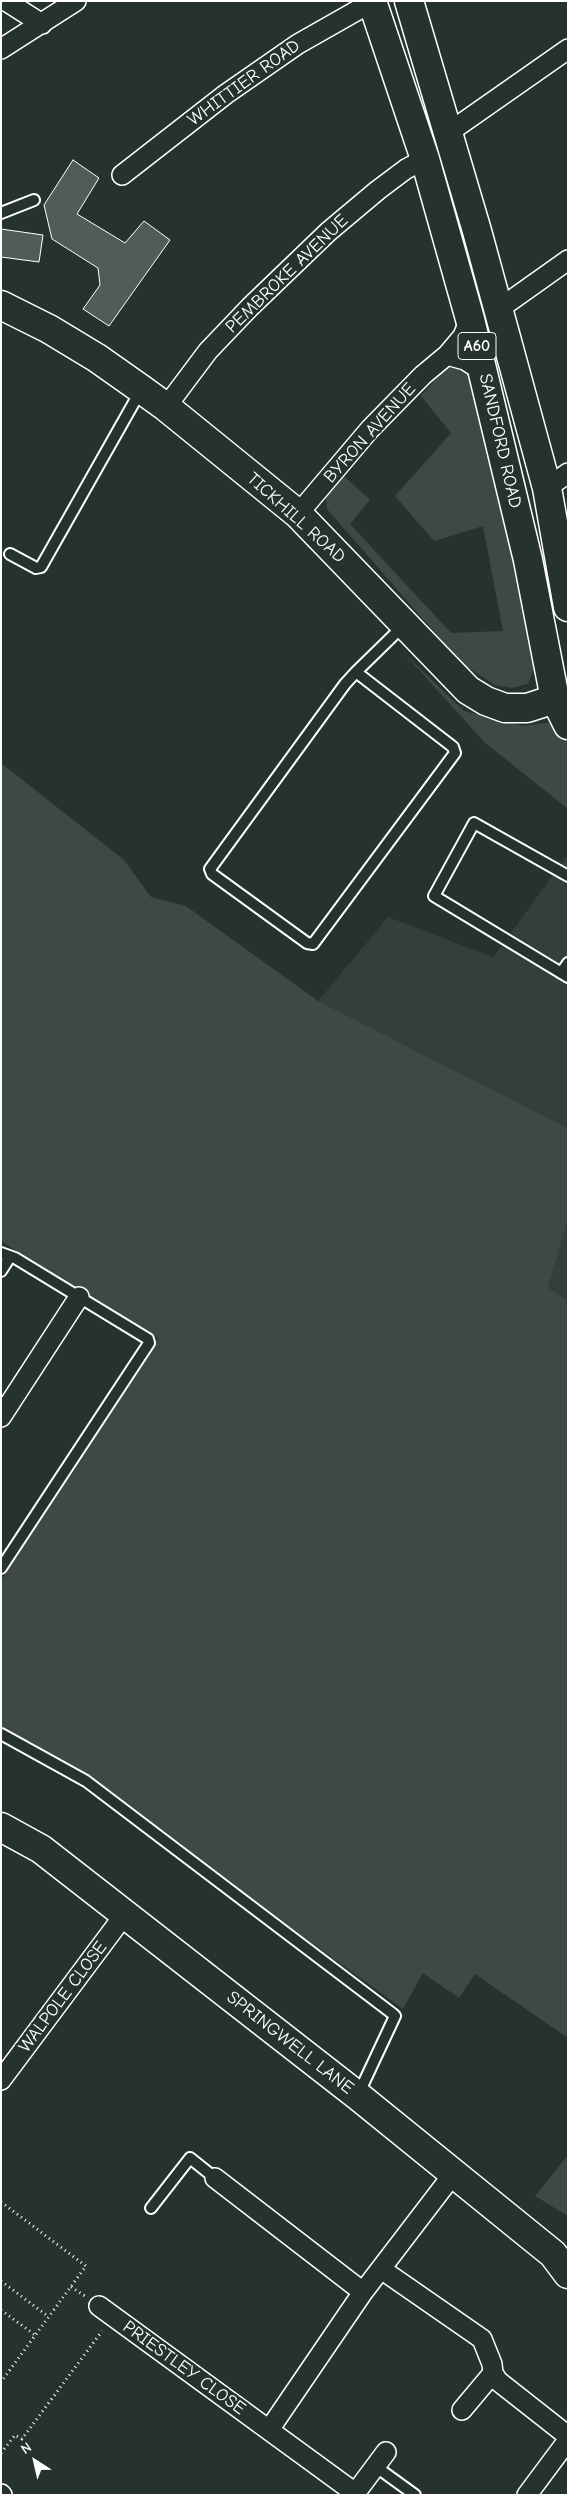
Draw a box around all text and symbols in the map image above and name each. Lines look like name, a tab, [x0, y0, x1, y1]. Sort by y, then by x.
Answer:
street label: WHITTIER ROAD	[184, 35, 304, 131]
street label: PEMBROKE AVENUE	[221, 210, 353, 338]
road number: A60	[458, 332, 496, 360]
street label: SANDFORD ROAD	[474, 372, 526, 510]
street label: BYRON AVENUE	[319, 378, 421, 488]
street label: TICKHILL ROAD	[242, 468, 350, 568]
street label: WALPOLE CLOSE	[14, 1937, 112, 2057]
street label: SPRINGWELL LANE	[222, 1987, 358, 2099]
street label: PRIESTLEY CLOSE	[118, 2316, 250, 2420]
north arrow	[10, 2436, 60, 2486]
text: N	[17, 2439, 35, 2458]

